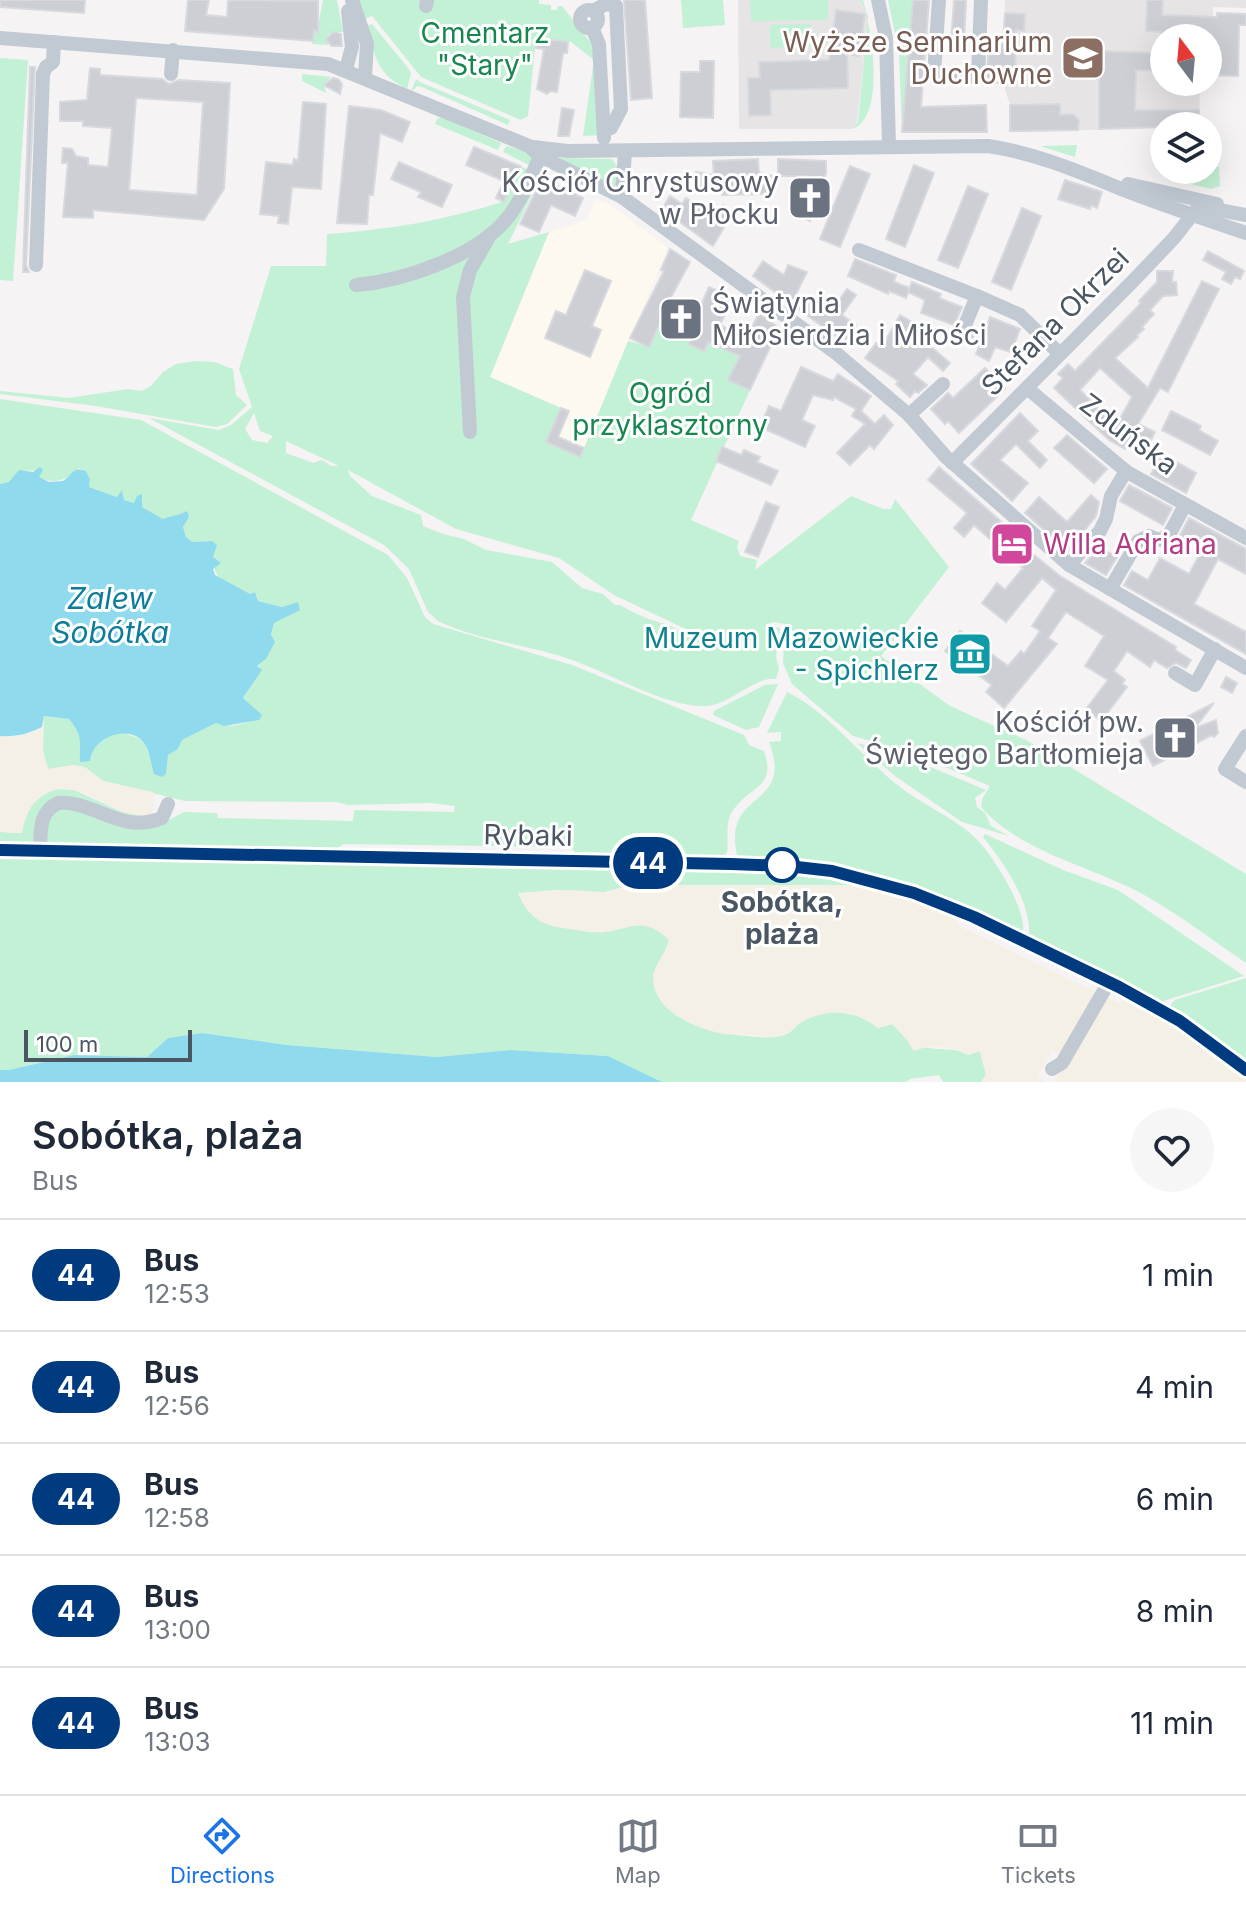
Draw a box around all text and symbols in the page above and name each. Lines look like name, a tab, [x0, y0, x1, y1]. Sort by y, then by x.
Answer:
park label: Cmentarz "Stary"	[421, 16, 549, 82]
north arrow	[1150, 24, 1222, 96]
map controls	[1150, 24, 1222, 184]
place label: Wyższe Seminarium Duchowne	[782, 25, 1052, 91]
school or university icon: Wyższe Seminarium Duchowne	[1059, 34, 1107, 82]
button: layers	[1150, 112, 1222, 184]
place label: Kościół Chrystusowy w Płocku	[502, 165, 779, 231]
church icon: Kościół Chrystusowy w Płocku	[786, 174, 834, 222]
street label: Stefana Okrzei	[974, 241, 1136, 403]
place label: Świątynia Miłosierdzia i Miłości	[712, 286, 986, 352]
church icon: Świątynia Miłosierdzia i Miłości	[657, 295, 705, 343]
park label: Ogród przyklasztorny	[572, 376, 768, 442]
street label: Zduńska	[1073, 386, 1185, 482]
hotel icon: Willa Adriana	[988, 520, 1036, 568]
place label: Willa Adriana	[1043, 527, 1217, 561]
water label: Zalew Sobótka	[51, 580, 169, 650]
place label: Muzeum Mazowieckie - Spichlerz	[644, 621, 939, 687]
museum icon: Muzeum Mazowieckie - Spichlerz	[946, 630, 994, 678]
place label: Kościół pw. Świętego Bartłomieja	[865, 705, 1144, 771]
church icon: Kościół pw. Świętego Bartłomieja	[1151, 714, 1199, 762]
street label: Rybaki	[483, 817, 573, 853]
line badge: 44	[612, 837, 684, 889]
text: 44	[629, 846, 667, 880]
marker: Sobótka, plaża	[765, 848, 799, 882]
place label: Sobótka, plaża	[721, 885, 843, 951]
scale bar	[24, 1026, 192, 1062]
text: 100 m	[36, 1031, 98, 1057]
button: heart	[1130, 1108, 1214, 1192]
text: Sobótka, plaża	[32, 1112, 303, 1158]
text: Bus	[32, 1165, 78, 1196]
text: Bus	[144, 1242, 199, 1278]
text: 1 min	[1142, 1257, 1214, 1293]
text: 44	[57, 1258, 95, 1292]
text: 12:53	[144, 1278, 210, 1309]
text: Bus	[144, 1354, 199, 1390]
text: 4 min	[1135, 1369, 1214, 1405]
text: 44	[57, 1370, 95, 1404]
text: 12:56	[144, 1390, 210, 1421]
text: Bus	[144, 1466, 199, 1502]
text: 6 min	[1136, 1481, 1214, 1517]
text: 44	[57, 1482, 95, 1516]
text: 12:58	[144, 1502, 210, 1533]
text: Bus	[144, 1578, 199, 1614]
text: 8 min	[1136, 1593, 1214, 1629]
text: 44	[57, 1594, 95, 1628]
text: 13:00	[144, 1614, 211, 1645]
text: Bus	[144, 1690, 199, 1726]
text: 11 min	[1130, 1705, 1214, 1741]
text: 44	[57, 1706, 95, 1740]
text: 13:03	[144, 1726, 211, 1757]
tab: Directions	[170, 1814, 275, 1888]
tab: Map	[615, 1814, 661, 1888]
tab: Tickets	[1001, 1814, 1076, 1888]

